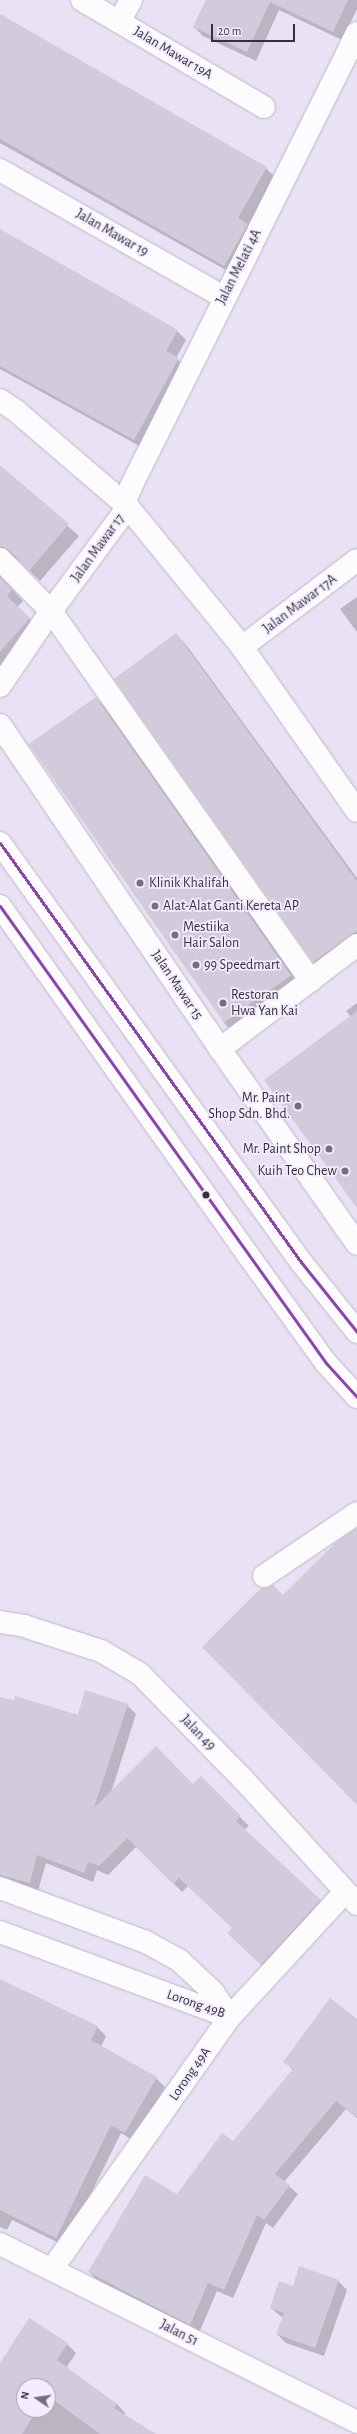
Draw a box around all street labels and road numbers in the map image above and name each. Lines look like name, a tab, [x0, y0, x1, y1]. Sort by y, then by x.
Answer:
street label: Jalan Mawar 19A	[131, 23, 215, 83]
street label: Jalan Mawar 19	[73, 206, 151, 260]
street label: Jalan Melati 4A	[213, 227, 265, 307]
street label: Jalan Mawar 17	[68, 511, 128, 585]
street label: Jalan Mawar 17A	[260, 571, 340, 637]
street label: Jalan Mawar 15	[148, 947, 206, 1023]
street label: Jalan 49	[177, 1712, 219, 1754]
street label: Lorong 49B	[165, 1986, 227, 2022]
street label: Lorong 49A	[166, 2044, 214, 2104]
street label: Jalan 51	[157, 2316, 201, 2350]

